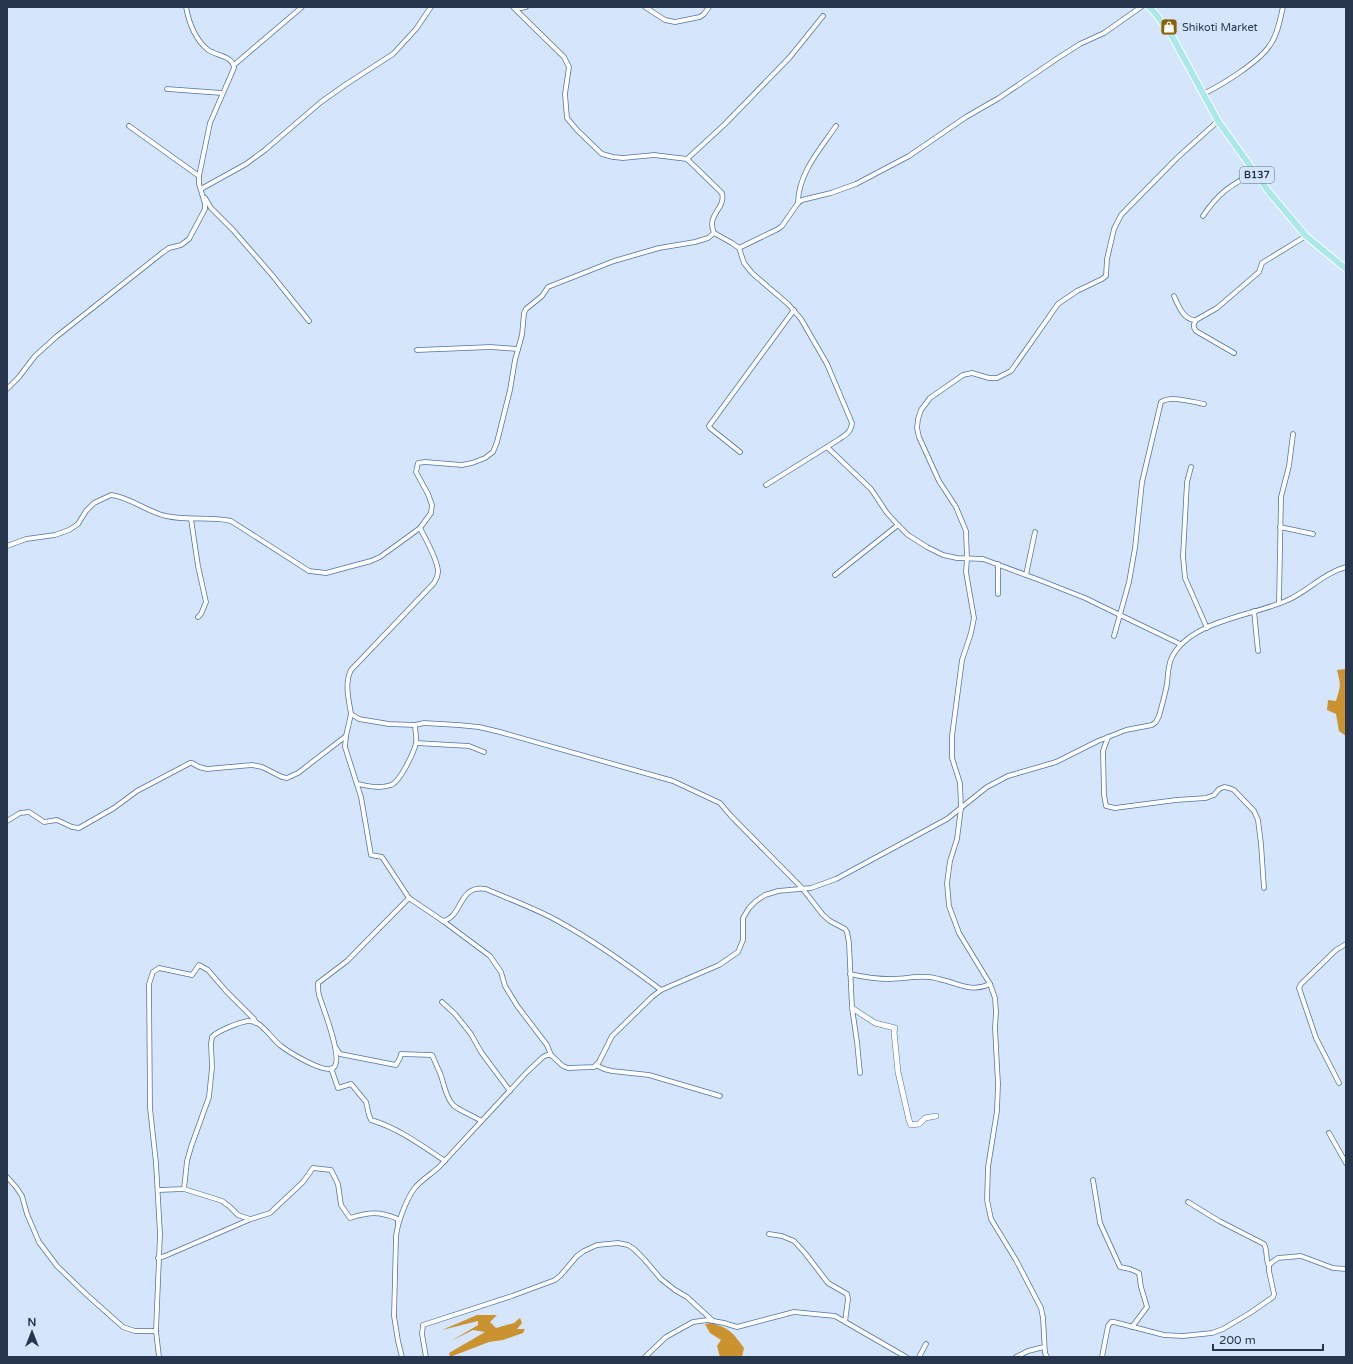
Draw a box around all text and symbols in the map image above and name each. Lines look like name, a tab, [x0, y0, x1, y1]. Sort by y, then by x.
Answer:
shop icon: Shikoti Market	[1159, 17, 1179, 37]
place label: Shikoti Market	[1182, 21, 1258, 34]
road number: B137	[1240, 167, 1274, 183]
north arrow	[12, 1312, 52, 1352]
text: N	[28, 1316, 36, 1329]
scale bar	[1213, 1326, 1323, 1352]
text: 200 m	[1219, 1333, 1256, 1347]

